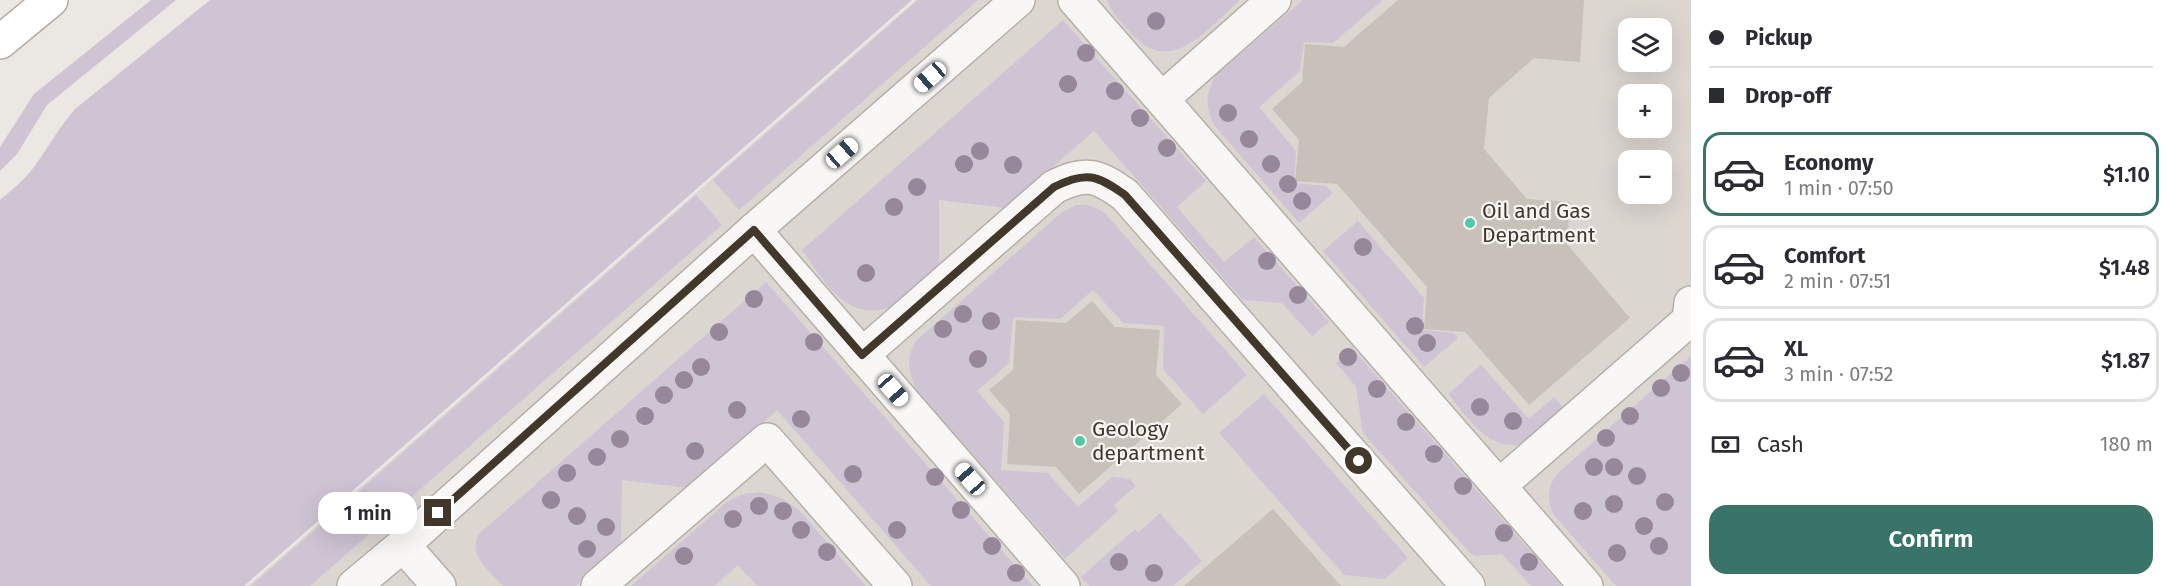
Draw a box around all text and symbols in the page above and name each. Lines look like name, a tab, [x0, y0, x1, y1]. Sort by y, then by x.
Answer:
map controls	[1618, 18, 1672, 204]
button: layers	[1618, 18, 1672, 72]
text: Pickup	[1745, 24, 1813, 51]
car	[911, 58, 949, 96]
text: Drop-off	[1745, 82, 1831, 109]
button: +	[1618, 84, 1672, 138]
car	[823, 134, 861, 172]
icon: car	[1712, 147, 1766, 201]
text: Economy	[1784, 149, 1873, 176]
button: −	[1618, 150, 1672, 204]
text: $1.10	[2103, 161, 2150, 188]
text: 1 min · 07:50	[1784, 176, 1894, 200]
place label: Oil and Gas Department	[1482, 198, 1596, 248]
marker: Oil and Gas Department	[1463, 216, 1477, 230]
icon: car	[1712, 240, 1766, 294]
text: Comfort	[1784, 242, 1865, 269]
text: $1.48	[2099, 254, 2150, 281]
text: 2 min · 07:51	[1784, 269, 1891, 293]
icon: car	[1712, 333, 1766, 387]
text: XL	[1784, 335, 1808, 362]
text: $1.87	[2101, 347, 2150, 374]
text: 3 min · 07:52	[1784, 362, 1893, 386]
car	[874, 371, 912, 409]
place label: Geology department	[1092, 416, 1205, 466]
icon: cash	[1709, 428, 1742, 461]
text: Cash	[1757, 431, 1804, 458]
text: 180 m	[2100, 432, 2153, 456]
marker: Geology department	[1073, 434, 1087, 448]
route start	[1345, 447, 1372, 474]
car	[951, 460, 989, 498]
callout: 1 min	[318, 492, 417, 534]
route end	[424, 499, 451, 526]
text: 1 min	[343, 501, 392, 525]
button: Confirm	[1709, 505, 2153, 574]

